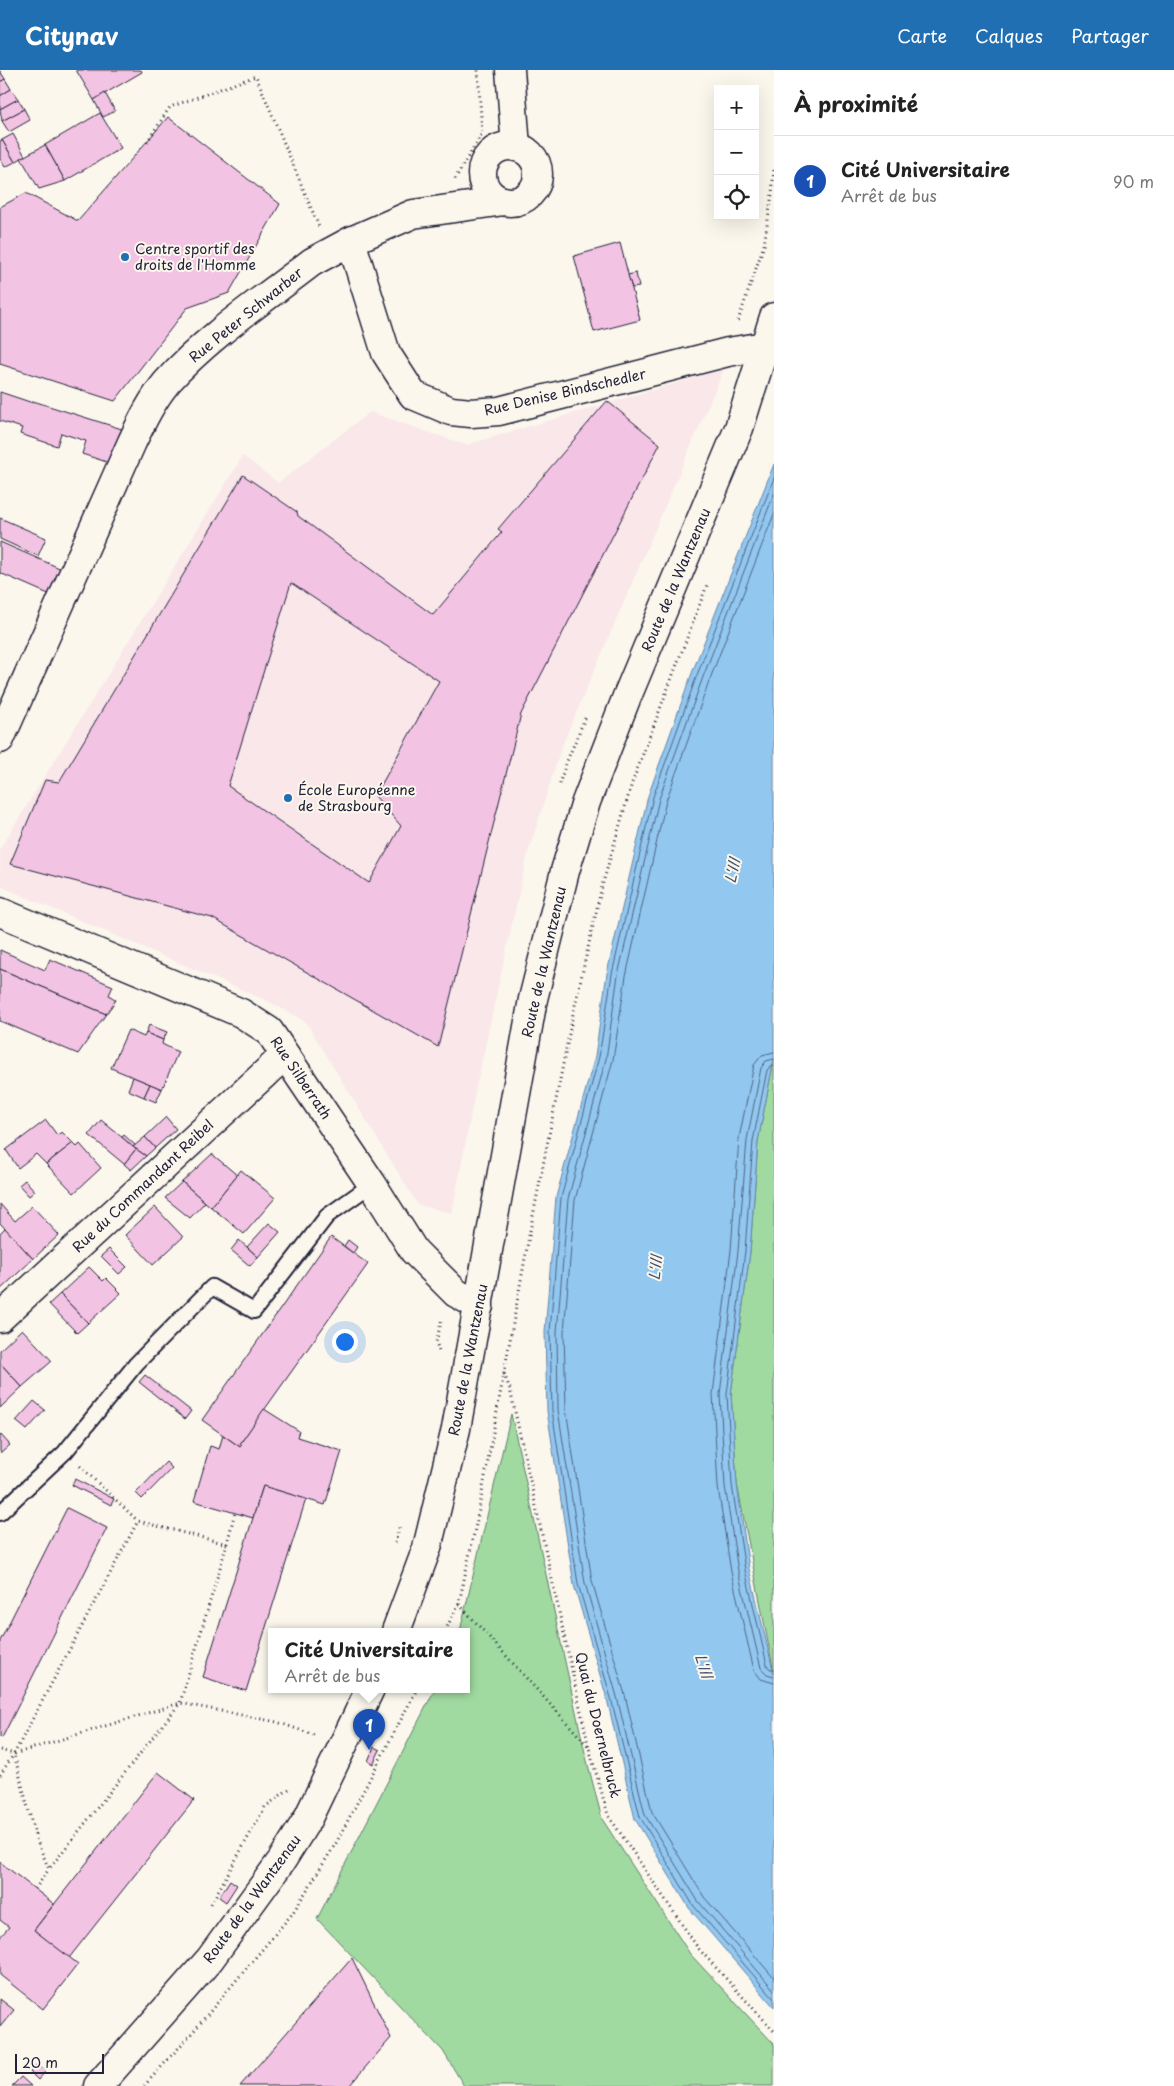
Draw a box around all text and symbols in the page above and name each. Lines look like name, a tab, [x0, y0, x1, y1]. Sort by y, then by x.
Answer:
text: Citynav	[25, 17, 118, 53]
text: Carte	[897, 22, 947, 49]
text: Calques	[975, 22, 1043, 49]
text: Partager	[1071, 22, 1149, 49]
map controls	[714, 85, 759, 220]
button: +	[714, 85, 759, 130]
text: À proximité	[794, 87, 918, 119]
button: −	[714, 130, 759, 175]
text: Cité Universitaire	[841, 155, 1010, 183]
text: 1	[806, 169, 814, 193]
text: 90 m	[1113, 169, 1154, 193]
button: locate	[714, 175, 759, 220]
text: Arrêt de bus	[841, 183, 937, 207]
place label: Centre sportif des droits de l'Homme	[135, 238, 256, 275]
marker: Centre sportif des droits de l'Homme	[119, 251, 131, 263]
street label: Rue Peter Schwarber	[184, 262, 307, 367]
street label: Rue Denise Bindschedler	[482, 363, 648, 420]
street label: Route de la Wantzenau	[636, 505, 715, 655]
place label: École Européenne de Strasbourg	[298, 779, 416, 816]
marker: École Européenne de Strasbourg	[282, 792, 294, 804]
water label: L'Ill	[718, 853, 746, 885]
street label: Route de la Wantzenau	[516, 884, 571, 1040]
street label: Rue Silberrath	[266, 1032, 337, 1123]
street label: Rue du Commandant Reibel	[67, 1114, 218, 1257]
water label: L'Ill	[642, 1251, 668, 1281]
street label: Route de la Wantzenau	[442, 1282, 493, 1438]
your location	[332, 1329, 358, 1355]
popup	[268, 1628, 470, 1693]
text: Cité Universitaire	[285, 1635, 453, 1663]
street label: Quai du Doernelbruck	[570, 1650, 627, 1800]
water label: L'Ill	[690, 1651, 720, 1683]
text: Arrêt de bus	[285, 1663, 380, 1687]
pin: 1	[353, 1709, 385, 1750]
street label: Route de la Wantzenau	[198, 1830, 306, 1967]
scale bar	[15, 2051, 104, 2074]
text: 20 m	[22, 2052, 58, 2073]

